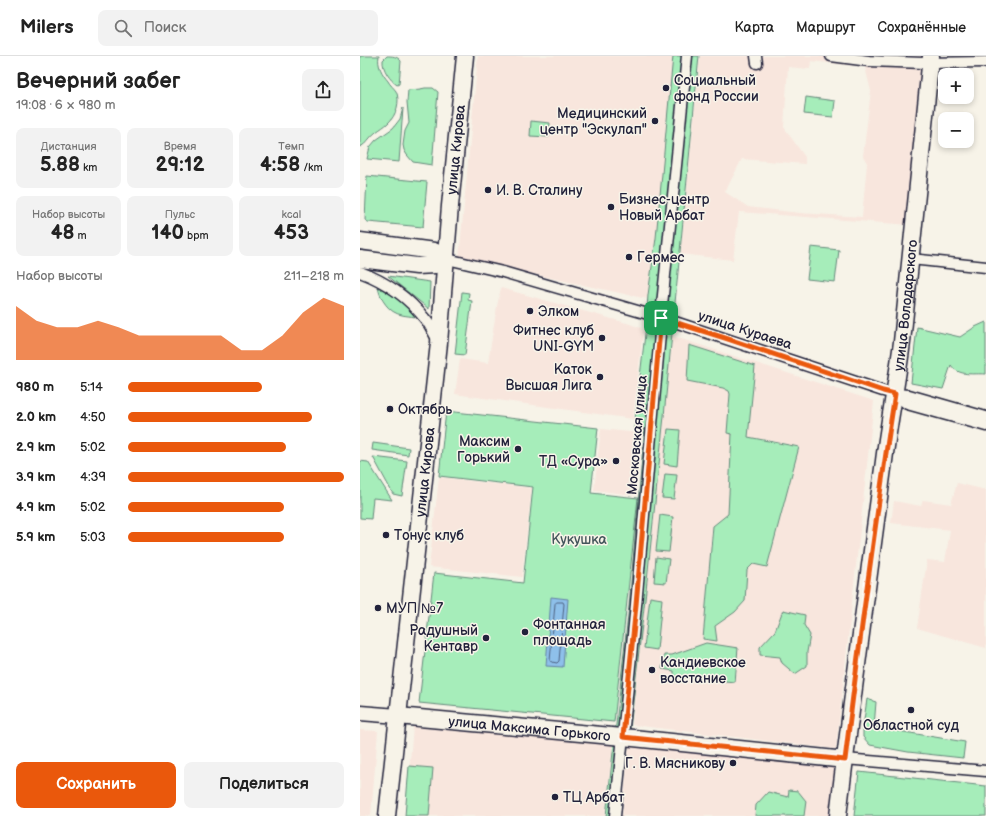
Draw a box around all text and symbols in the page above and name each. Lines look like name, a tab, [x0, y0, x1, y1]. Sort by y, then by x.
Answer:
search box	[98, 10, 378, 46]
text: Milers	[20, 16, 74, 39]
icon: search	[112, 17, 134, 39]
text: Поиск	[144, 18, 186, 37]
text: Карта	[735, 19, 774, 36]
text: Маршрут	[796, 19, 856, 36]
text: Сохранённые	[878, 19, 966, 36]
text: Вечерний забег	[16, 68, 180, 95]
map controls	[938, 68, 974, 148]
button: +	[938, 68, 974, 104]
button: share	[302, 69, 344, 111]
place label: Социальный фонд России	[674, 72, 759, 105]
marker: Социальный фонд России	[661, 83, 671, 93]
text: 19:08 · 6 × 980 m	[16, 97, 115, 113]
street label: улица Кирова	[443, 103, 469, 195]
place label: Медицинский центр "Эскулап"	[540, 105, 647, 138]
button: −	[938, 112, 974, 148]
marker: Медицинский центр "Эскулап"	[650, 116, 660, 126]
text: Дистанция	[41, 140, 97, 153]
text: Время	[164, 140, 196, 153]
text: Темп	[278, 140, 304, 153]
text: 5.88	[40, 153, 80, 177]
text: 29:12	[156, 153, 204, 177]
text: 4:58	[260, 153, 300, 177]
text: km	[80, 161, 97, 174]
text: /km	[300, 161, 323, 174]
place label: И. В. Сталину	[496, 182, 583, 199]
marker: И. В. Сталину	[483, 185, 493, 195]
place label: Бизнес-центр Новый Арбат	[619, 191, 709, 224]
marker: Бизнес-центр Новый Арбат	[606, 202, 616, 212]
text: Набор высоты	[32, 208, 105, 221]
text: Пульс	[165, 208, 195, 221]
text: kcal	[281, 208, 301, 221]
text: 48	[51, 221, 75, 245]
text: 140	[151, 221, 184, 245]
text: 453	[274, 221, 309, 245]
text: m	[75, 229, 87, 242]
text: bpm	[184, 229, 209, 242]
street label: улица Володарского	[889, 239, 921, 372]
place label: Гермес	[637, 249, 684, 266]
marker: Гермес	[624, 252, 634, 262]
text: Набор высоты	[16, 268, 103, 284]
text: 211–218 m	[284, 268, 344, 284]
pin	[644, 301, 678, 335]
place label: Элком	[538, 303, 579, 320]
marker: Элком	[525, 306, 535, 316]
icon: arrive	[650, 307, 672, 329]
street label: улица Кураева	[696, 307, 795, 353]
place label: Фитнес клуб UNI-GYM	[513, 322, 594, 355]
marker: Фитнес клуб UNI-GYM	[597, 333, 607, 343]
place label: Каток Высшая Лига	[505, 361, 593, 394]
marker: Каток Высшая Лига	[595, 372, 605, 382]
street label: Московская улица	[623, 374, 651, 496]
text: 980 m	[16, 379, 54, 395]
text: 5:14	[80, 379, 103, 395]
place label: Октябрь	[398, 401, 452, 418]
marker: Октябрь	[385, 404, 395, 414]
text: 2.0 km	[16, 409, 56, 425]
text: 4:50	[80, 409, 106, 425]
street label: улица Кирова	[411, 426, 438, 518]
place label: Максим Горький	[457, 433, 510, 466]
text: 2.9 km	[16, 439, 56, 455]
text: 5:02	[80, 439, 105, 455]
marker: Максим Горький	[513, 444, 523, 454]
place label: ТД «Сура»	[539, 453, 608, 470]
marker: ТД «Сура»	[611, 456, 621, 466]
text: 3.9 km	[16, 469, 55, 485]
text: 4:39	[80, 469, 106, 485]
text: 4.9 km	[16, 499, 56, 515]
text: 5:02	[80, 499, 105, 515]
place label: Тонус клуб	[394, 527, 464, 544]
text: 5.9 km	[16, 529, 55, 545]
text: 5:03	[80, 529, 106, 545]
marker: Тонус клуб	[381, 530, 391, 540]
park label: Кукушка	[551, 531, 608, 548]
place label: МУП №7	[386, 600, 443, 617]
marker: МУП №7	[373, 603, 383, 613]
place label: Фонтанная площадь	[533, 616, 606, 649]
place label: Радушный Кентавр	[409, 622, 478, 655]
marker: Фонтанная площадь	[520, 627, 530, 637]
marker: Радушный Кентавр	[481, 633, 491, 643]
place label: Кандиевское восстание	[660, 654, 746, 687]
marker: Кандиевское восстание	[647, 665, 657, 675]
marker: Областной суд	[906, 705, 916, 715]
street label: улица Максима Горького	[448, 712, 611, 744]
place label: Областной суд	[863, 717, 960, 734]
place label: Г. В. Мясникову	[625, 755, 726, 772]
marker: Г. В. Мясникову	[728, 758, 738, 768]
button: Сохранить	[16, 762, 176, 808]
button: Поделиться	[184, 762, 344, 808]
place label: ТЦ Арбат	[563, 789, 625, 806]
marker: ТЦ Арбат	[550, 792, 560, 802]

